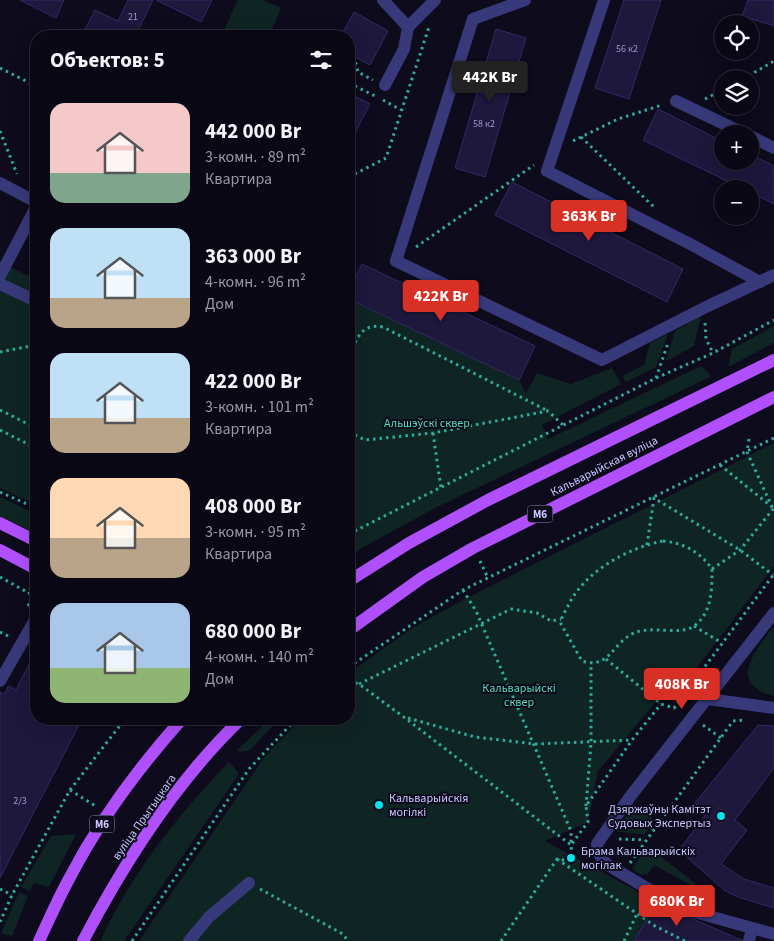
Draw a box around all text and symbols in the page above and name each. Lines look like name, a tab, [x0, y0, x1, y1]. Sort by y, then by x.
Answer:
house number: 21	[128, 10, 138, 24]
map controls	[714, 15, 759, 225]
button: locate	[714, 15, 759, 60]
house number: 56 к2	[616, 42, 638, 56]
text: Объектов: 5	[50, 45, 165, 75]
icon: filters	[307, 46, 335, 74]
pin: 442K Br	[444, 61, 536, 103]
text: 442K Br	[463, 66, 517, 88]
button: layers	[714, 70, 759, 115]
text: 442 000 Br	[205, 116, 301, 146]
house number: 58 к2	[473, 117, 495, 131]
icon: home	[90, 123, 150, 183]
button: +	[714, 125, 759, 170]
text: 3-комн. · 89 m²	[205, 146, 306, 168]
text: Квартира	[205, 168, 272, 190]
button: −	[714, 180, 759, 225]
pin: 363K Br	[543, 200, 635, 242]
text: 363K Br	[562, 205, 616, 227]
text: 363 000 Br	[205, 241, 301, 271]
icon: home	[90, 248, 150, 308]
text: 4-комн. · 96 m²	[205, 271, 306, 293]
pin: 422K Br	[395, 280, 487, 322]
text: 422K Br	[414, 285, 468, 307]
text: Дом	[205, 293, 234, 315]
text: 422 000 Br	[205, 366, 301, 396]
icon: home	[90, 373, 150, 433]
text: 3-комн. · 101 m²	[205, 396, 314, 418]
park label: Альшэўскі сквер	[384, 415, 470, 432]
text: Квартира	[205, 418, 272, 440]
street label: Кальварыйская вуліца	[548, 432, 661, 501]
text: 408 000 Br	[205, 491, 301, 521]
icon: home	[90, 498, 150, 558]
road number: М6	[528, 506, 552, 522]
text: 3-комн. · 95 m²	[205, 521, 306, 543]
text: Квартира	[205, 543, 272, 565]
text: 680 000 Br	[205, 616, 301, 646]
icon: home	[90, 623, 150, 683]
text: 4-комн. · 140 m²	[205, 646, 314, 668]
text: Дом	[205, 668, 234, 690]
pin: 408K Br	[636, 668, 728, 710]
text: 408K Br	[655, 673, 709, 695]
park label: Кальварыйскі сквер	[482, 680, 556, 711]
street label: вуліца Прытыцкага	[108, 771, 180, 864]
place label: Кальварыйскія могілкі	[389, 790, 468, 821]
house number: 2/3	[13, 794, 27, 808]
marker: Кальварыйскія могілкі	[373, 799, 385, 811]
place label: Дзяржаўны Камітэт Судовых Экспертыз	[608, 801, 711, 832]
marker: Дзяржаўны Камітэт Судовых Экспертыз	[715, 810, 727, 822]
road number: М6	[90, 816, 114, 832]
place label: Брама Кальварыйскіх могілак	[581, 843, 696, 874]
marker: Брама Кальварыйскіх могілак	[565, 852, 577, 864]
pin: 680K Br	[631, 884, 723, 927]
text: 680K Br	[650, 890, 704, 912]

